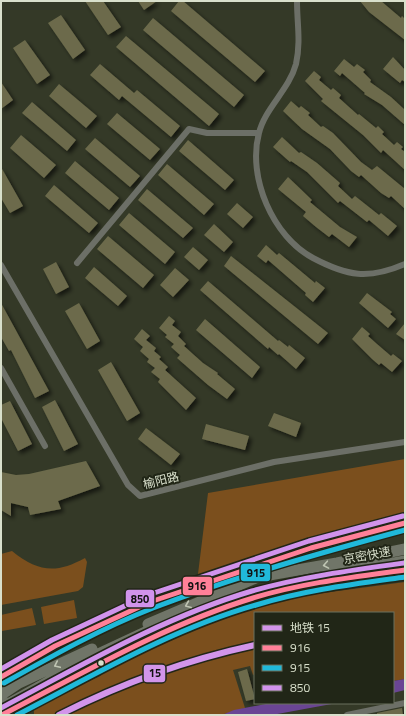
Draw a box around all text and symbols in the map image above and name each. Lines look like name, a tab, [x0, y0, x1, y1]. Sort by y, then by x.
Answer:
street label: 榆阳路	[141, 466, 181, 494]
street label: 京密快速	[342, 541, 392, 569]
one-way arrow	[323, 561, 329, 569]
line badge: 915	[240, 563, 271, 582]
text: 915	[247, 565, 265, 581]
line badge: 916	[182, 576, 213, 596]
text: 916	[188, 578, 206, 594]
line badge: 850	[125, 589, 155, 608]
text: 850	[131, 591, 149, 607]
one-way arrow	[185, 601, 192, 609]
legend	[254, 612, 394, 704]
text: 地铁 15	[290, 618, 330, 637]
text: 916	[290, 638, 310, 657]
unlabelled marker	[96, 658, 106, 668]
text: 915	[290, 658, 310, 677]
one-way arrow	[54, 660, 62, 668]
line badge: 15	[143, 664, 166, 683]
text: 15	[149, 665, 161, 681]
text: 850	[290, 678, 310, 697]

